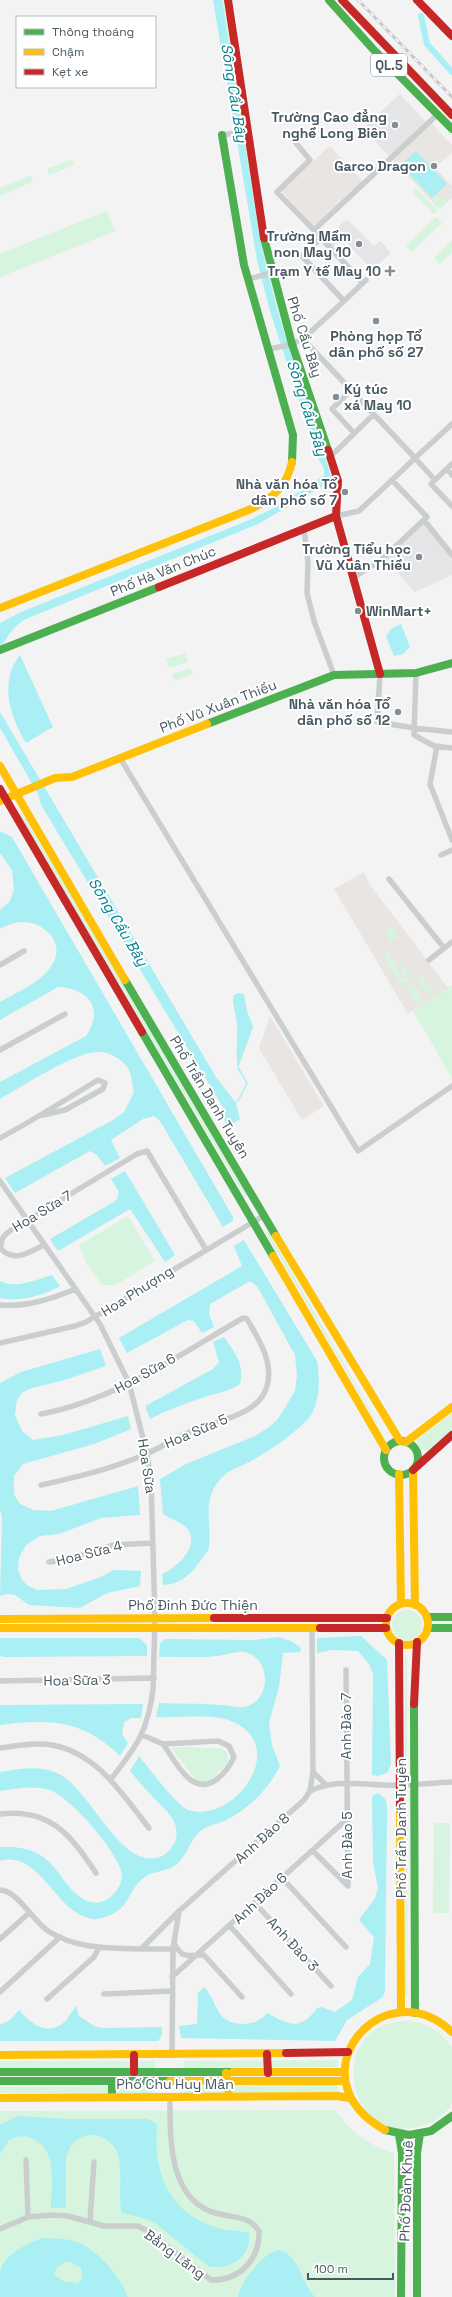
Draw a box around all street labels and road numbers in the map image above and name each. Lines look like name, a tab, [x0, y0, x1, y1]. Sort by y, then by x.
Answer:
road number: QL.5	[371, 54, 407, 76]
street label: Phố Cầu Bây	[283, 294, 327, 380]
street label: Phố Hà Văn Chúc	[107, 542, 219, 600]
street label: Phố Vũ Xuân Thiều	[157, 675, 279, 737]
street label: Phố Trần Danh Tuyên	[166, 1032, 254, 1162]
street label: Hoa Sữa 7	[9, 1186, 75, 1236]
street label: Hoa Phượng	[98, 1262, 176, 1320]
street label: Hoa Sữa 6	[111, 1349, 179, 1397]
street label: Hoa Sữa 5	[162, 1410, 230, 1452]
street label: Hoa Sữa	[134, 1437, 160, 1495]
street label: Hoa Sữa 4	[54, 1536, 124, 1570]
street label: Phố Đinh Đức Thiện	[128, 1596, 258, 1614]
street label: Hoa Sữa 3	[43, 1670, 111, 1690]
street label: Anh Đào 7	[337, 1692, 355, 1759]
street label: Phố Trần Danh Tuyên	[392, 1758, 410, 1898]
street label: Anh Đào 8	[231, 1808, 293, 1867]
street label: Anh Đào 5	[338, 1811, 356, 1879]
street label: Anh Đào 6	[229, 1868, 291, 1928]
street label: Anh Đào 3	[263, 1913, 323, 1975]
street label: Phố Chu Huy Mân	[116, 2075, 234, 2093]
street label: Phố Đoàn Khuê	[395, 2140, 417, 2242]
street label: Bằng Lăng	[141, 2225, 209, 2283]

